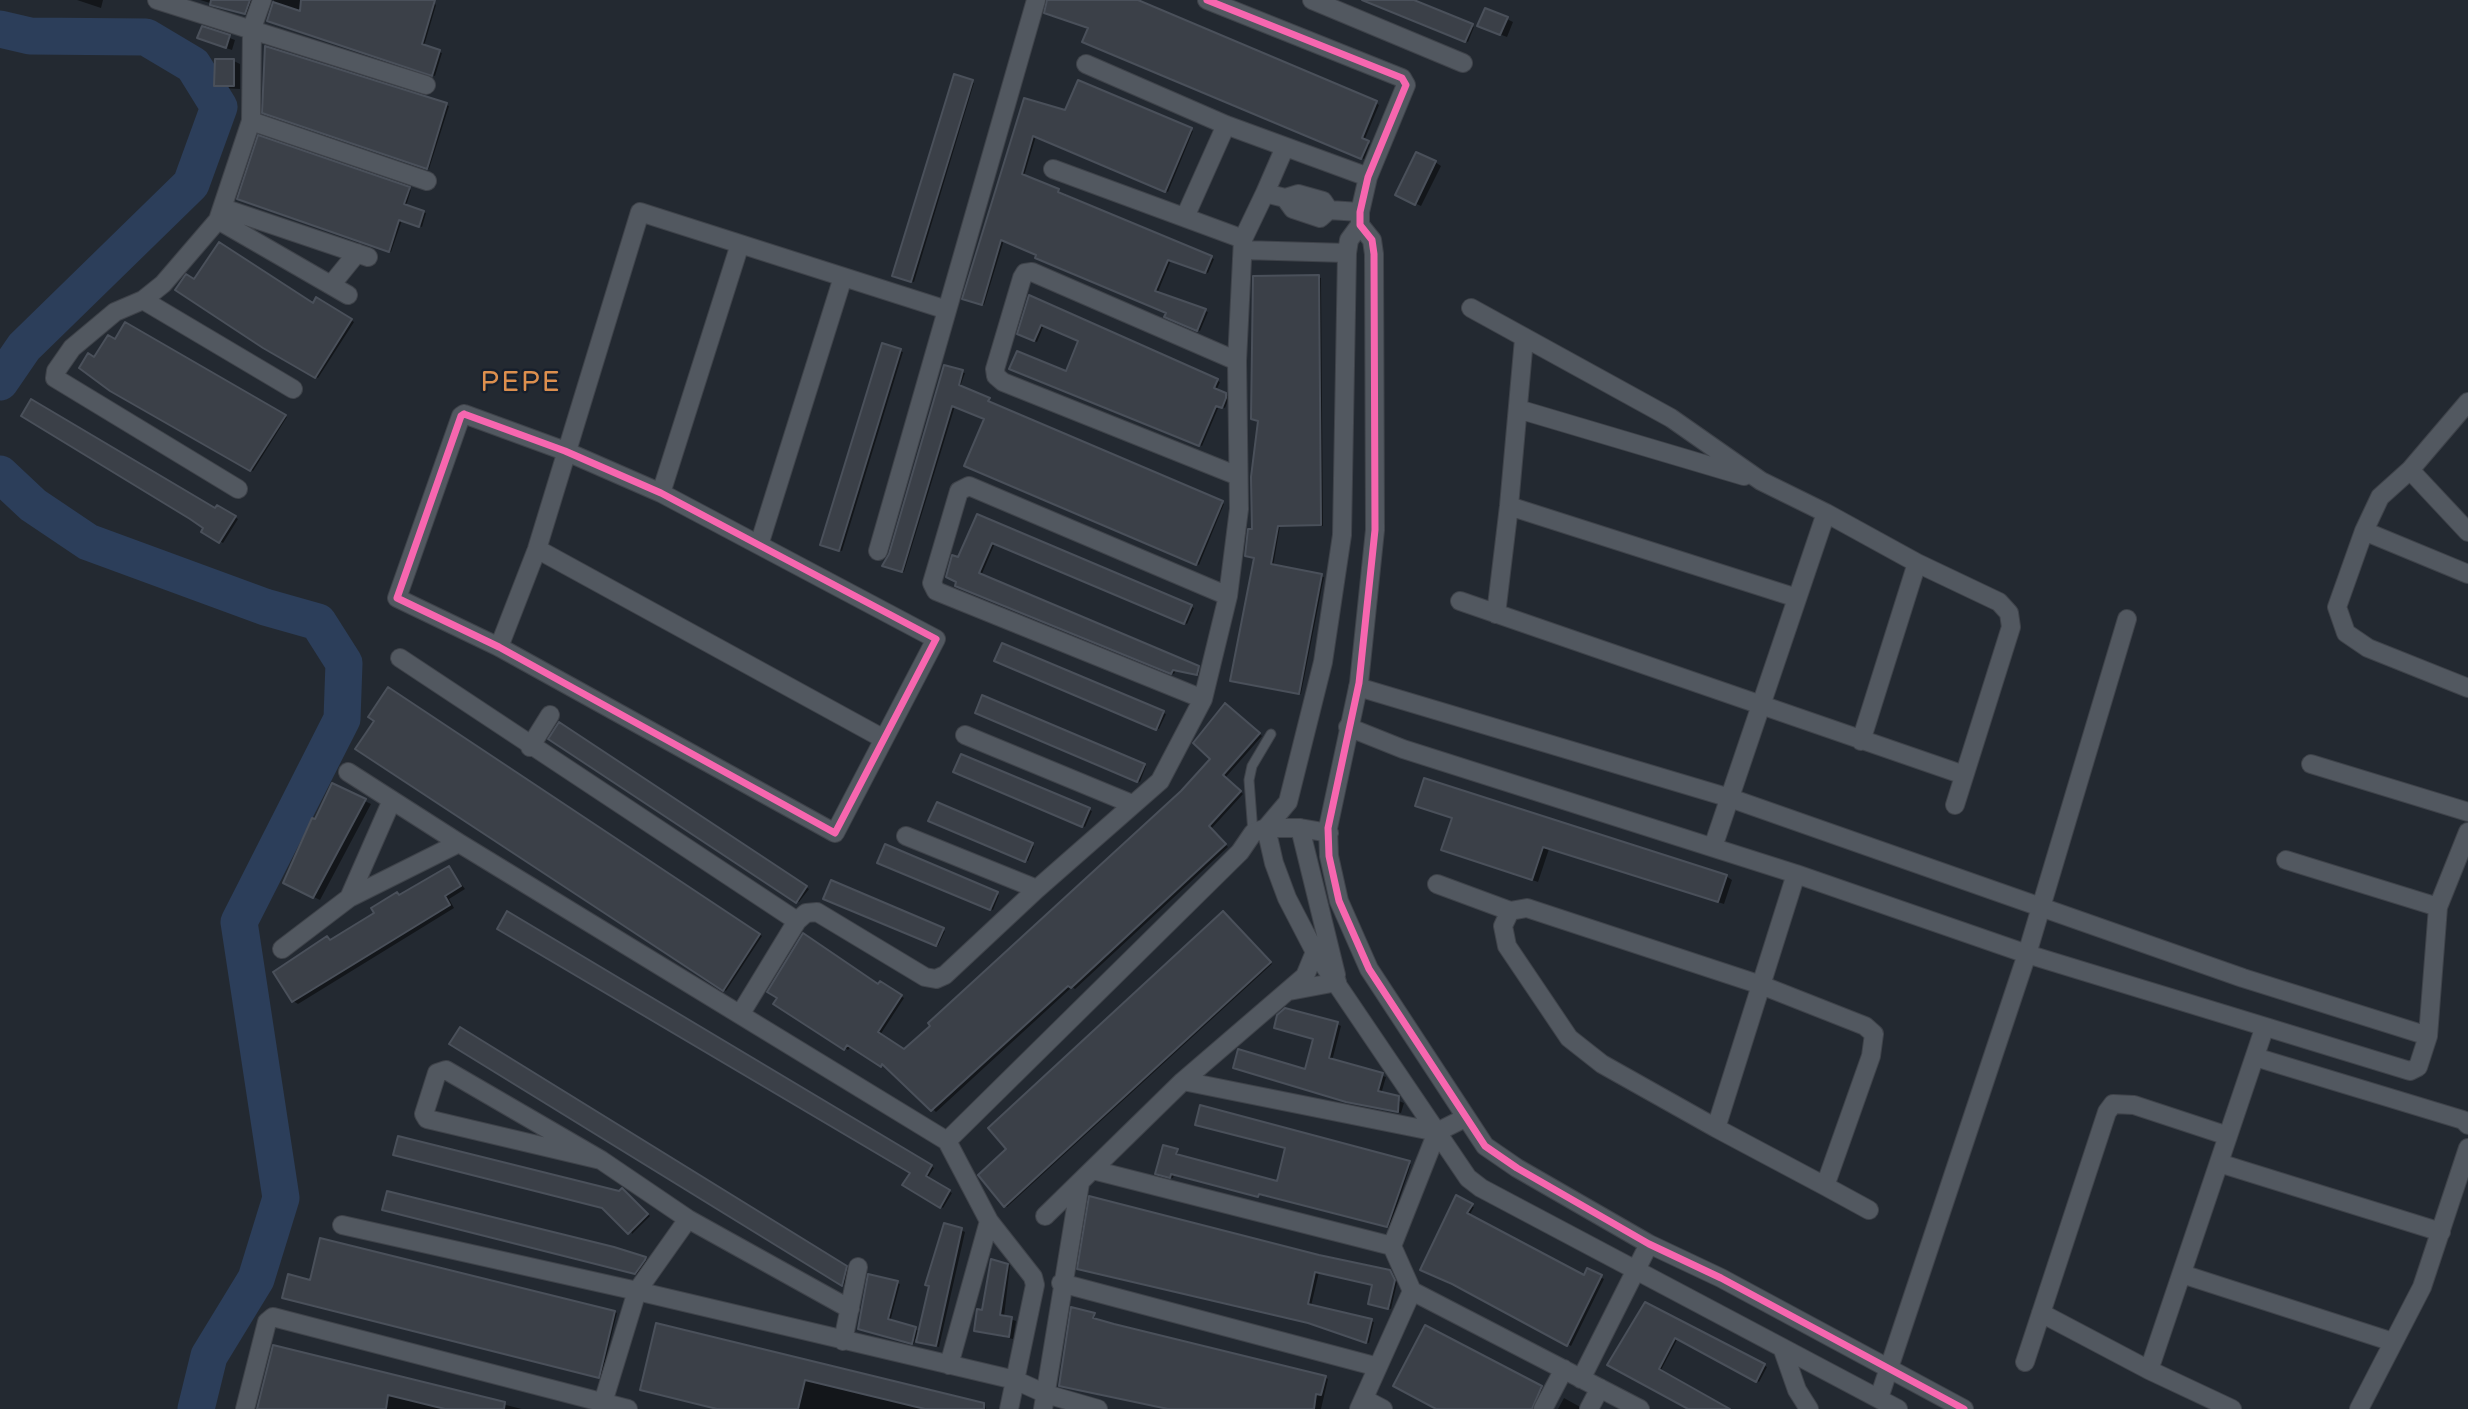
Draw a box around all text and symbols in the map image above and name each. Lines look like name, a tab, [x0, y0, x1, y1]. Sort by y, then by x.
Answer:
district label: PEPE	[481, 367, 561, 401]

